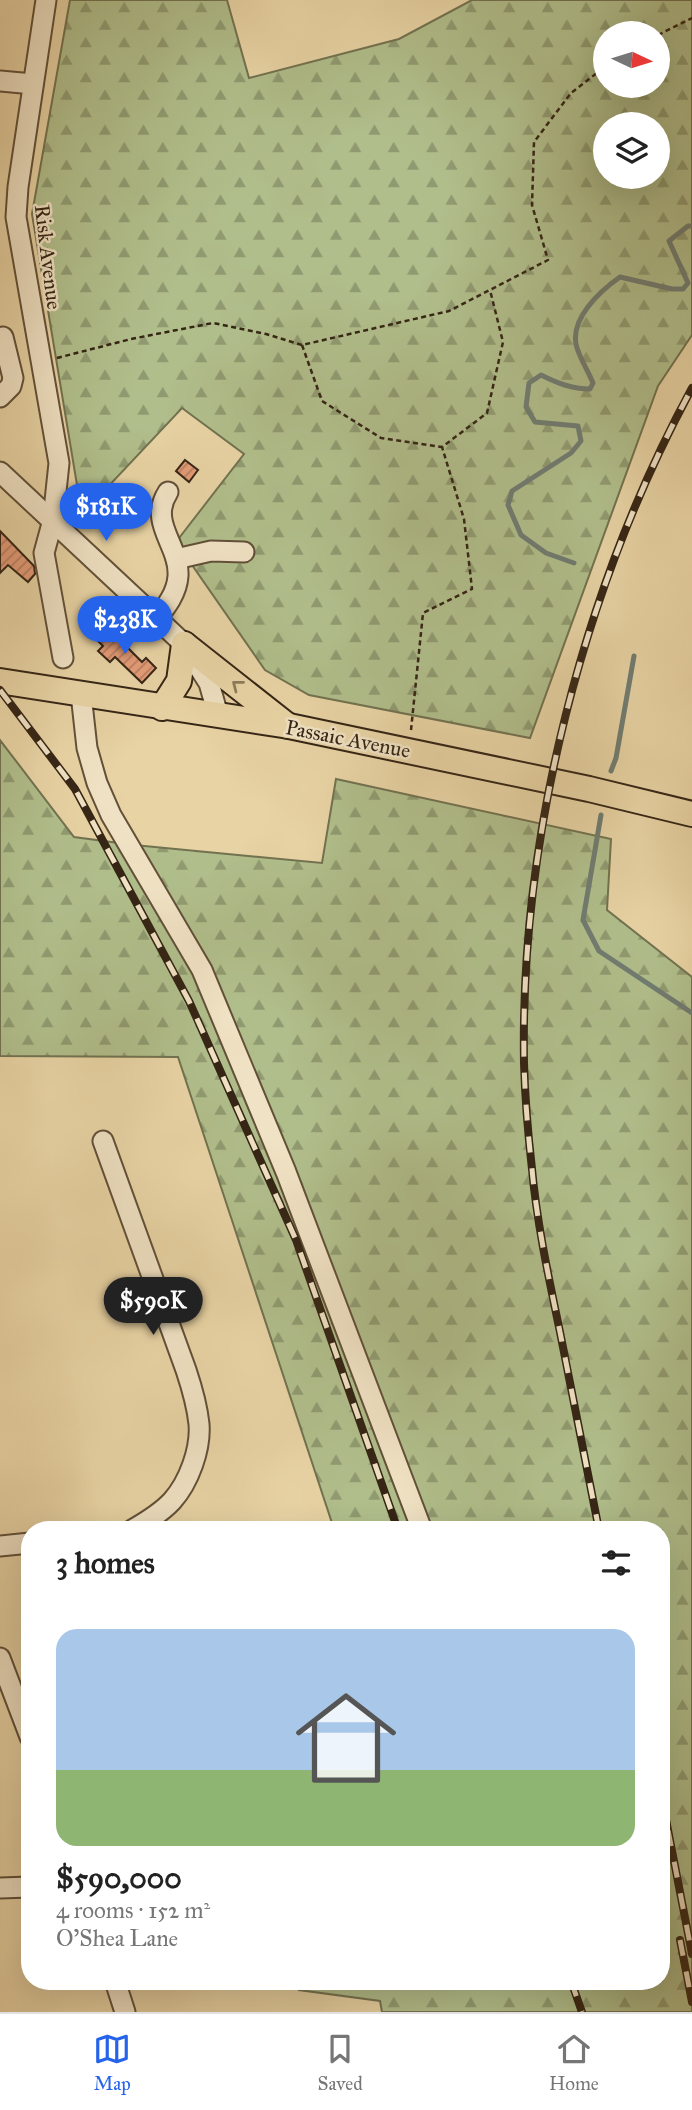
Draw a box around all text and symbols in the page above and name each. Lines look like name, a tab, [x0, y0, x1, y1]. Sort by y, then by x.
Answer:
north arrow	[593, 21, 670, 98]
map controls	[593, 21, 670, 189]
button: layers	[593, 112, 670, 189]
street label: Risk Avenue	[29, 203, 67, 311]
pin: $181K	[57, 484, 155, 543]
text: $181K	[76, 492, 136, 520]
pin: $238K	[76, 596, 174, 656]
text: $238K	[94, 605, 156, 633]
one-way arrow	[232, 681, 244, 694]
street label: Passaic Avenue	[283, 714, 413, 764]
pin: $590K	[104, 1278, 202, 1337]
text: $590K	[120, 1286, 186, 1314]
icon: filters	[597, 1544, 635, 1582]
text: 3 homes	[56, 1545, 155, 1581]
icon: home	[283, 1675, 409, 1801]
text: $590,000	[56, 1860, 182, 1896]
text: 4 rooms · 152 m²	[56, 1896, 210, 1924]
text: O'Shea Lane	[56, 1924, 178, 1952]
tab: Map	[93, 2030, 131, 2095]
tab: Saved	[318, 2030, 363, 2095]
tab: Home	[549, 2030, 599, 2095]

